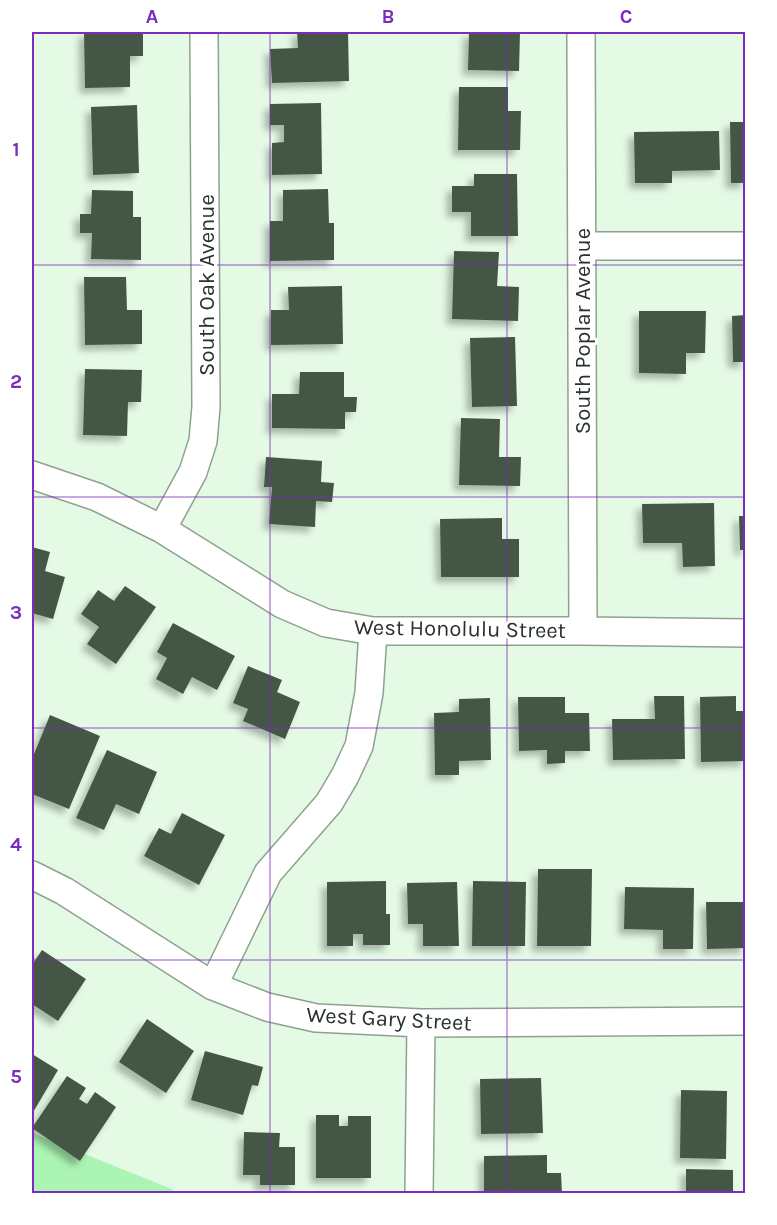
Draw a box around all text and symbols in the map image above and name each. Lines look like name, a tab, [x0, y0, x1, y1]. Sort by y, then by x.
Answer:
text: A	[146, 5, 159, 28]
text: B	[382, 5, 394, 28]
text: C	[620, 5, 632, 28]
text: 1	[12, 138, 20, 161]
street label: South Oak Avenue	[194, 194, 220, 376]
street label: South Poplar Avenue	[570, 228, 596, 434]
text: 2	[10, 370, 22, 393]
text: 3	[10, 601, 22, 624]
street label: West Honolulu Street	[354, 614, 566, 644]
text: 4	[10, 833, 22, 856]
street label: West Gary Street	[306, 1002, 472, 1036]
text: 5	[10, 1065, 22, 1088]

